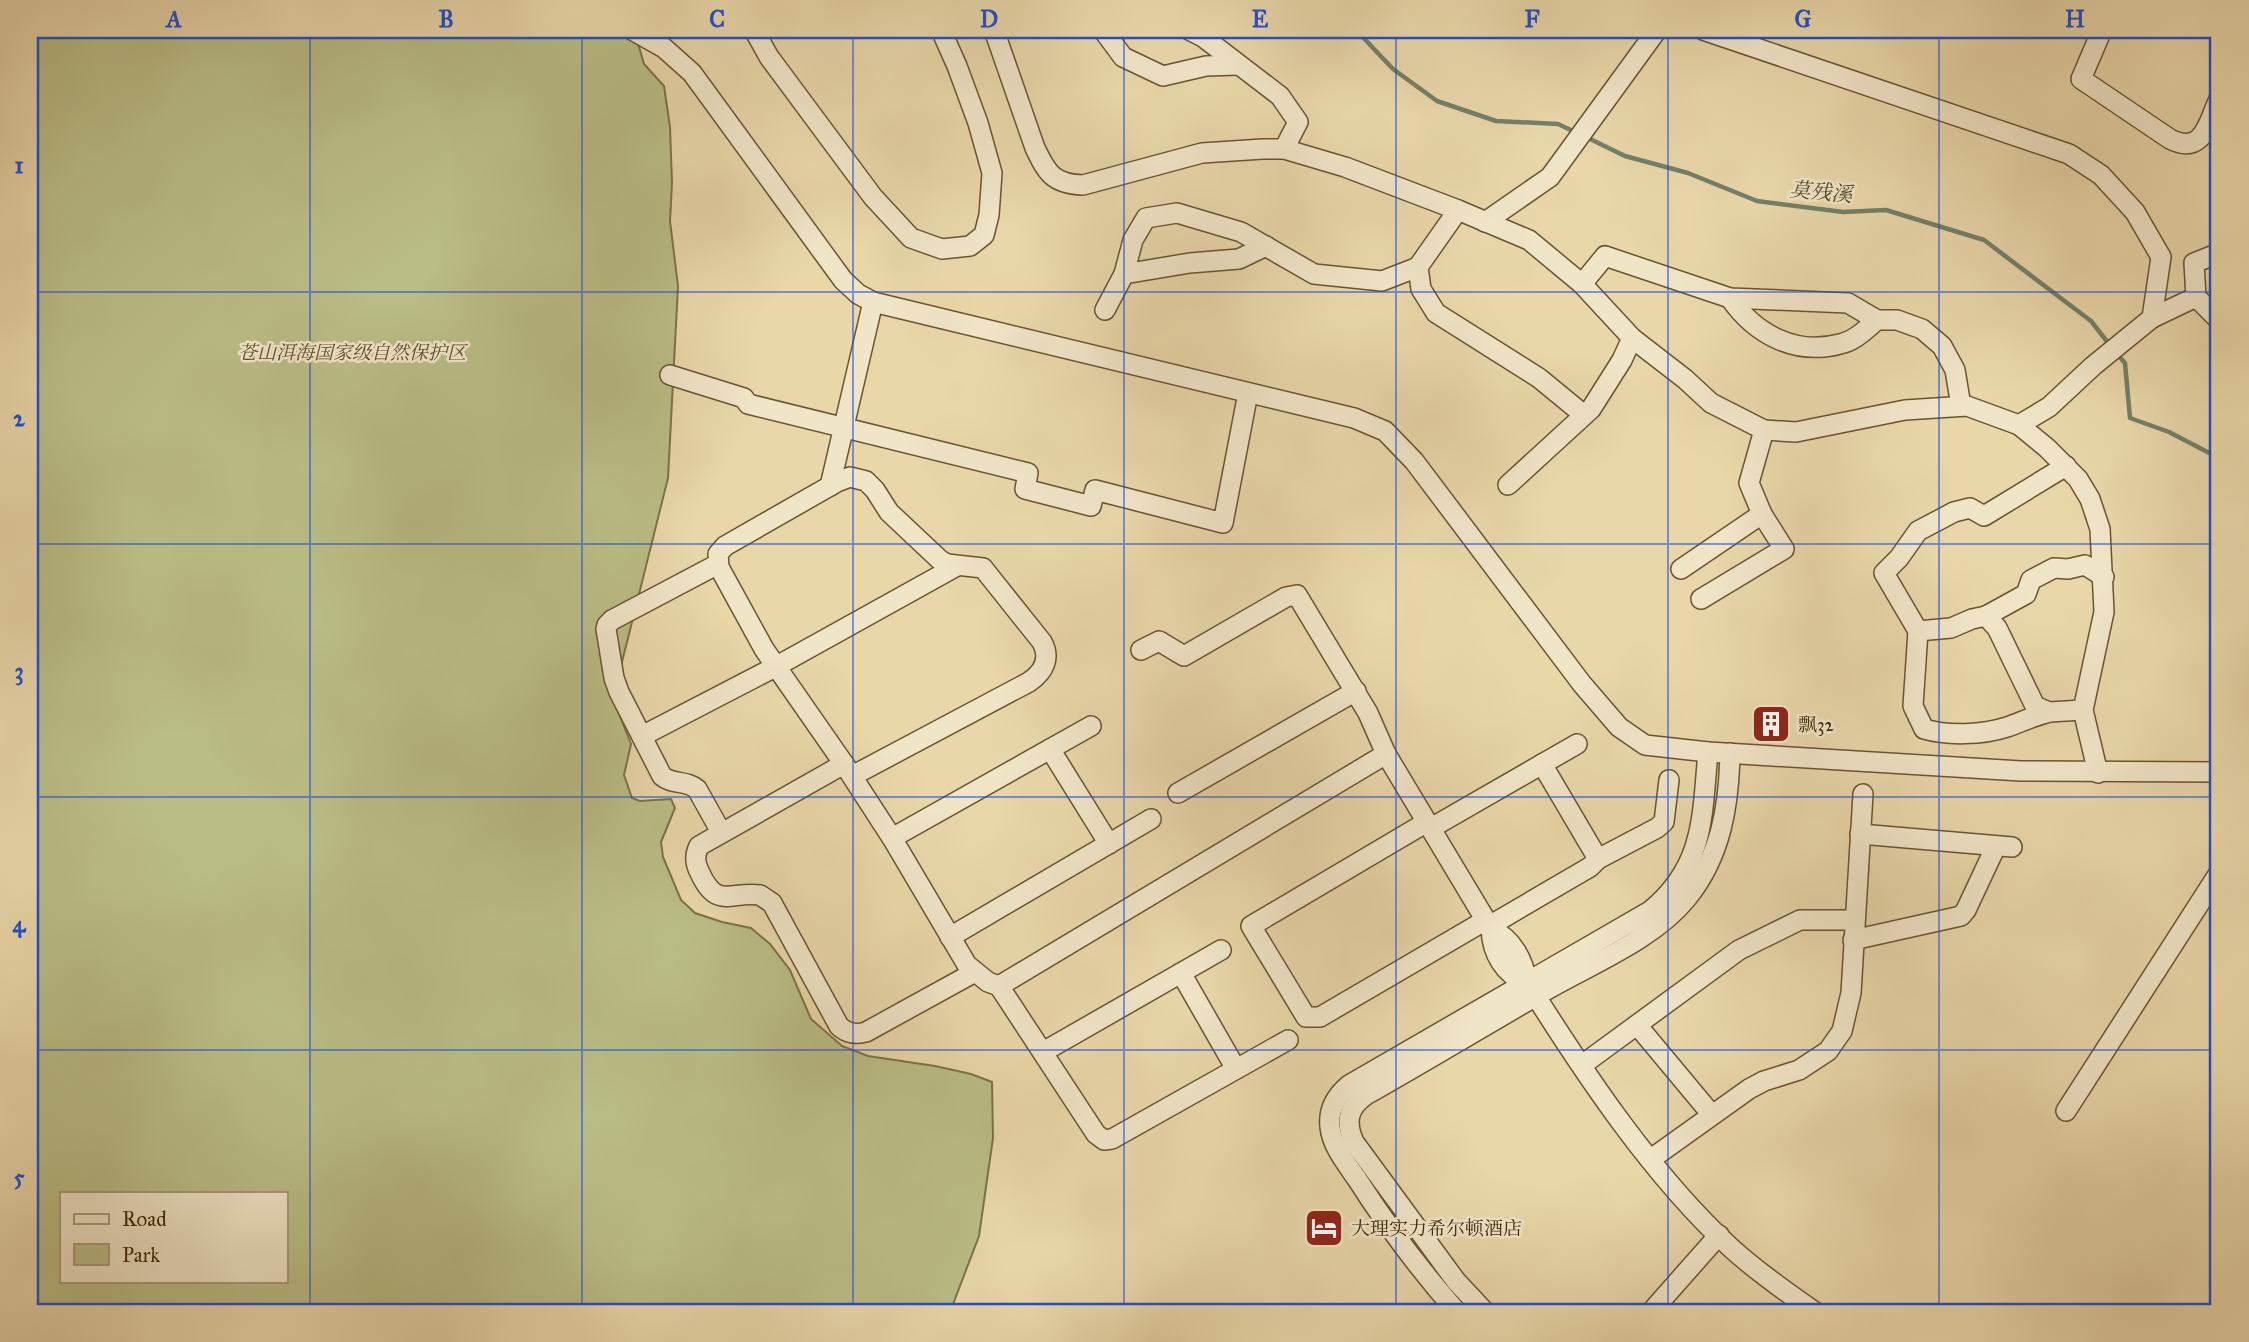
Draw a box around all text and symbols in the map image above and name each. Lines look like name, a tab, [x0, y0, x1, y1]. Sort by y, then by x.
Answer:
text: A	[164, 5, 182, 33]
text: B	[438, 5, 454, 33]
text: C	[709, 5, 725, 33]
text: D	[980, 5, 998, 33]
text: E	[1252, 5, 1269, 33]
text: F	[1524, 5, 1540, 33]
text: G	[1795, 5, 1812, 33]
text: H	[2065, 5, 2085, 33]
text: 1	[14, 151, 24, 179]
water label: 莫残溪	[1788, 176, 1856, 208]
park label: 苍山洱海国家级自然保护区	[238, 341, 469, 364]
text: 2	[13, 404, 25, 432]
text: 3	[14, 657, 24, 686]
building icon: 飘32	[1750, 703, 1792, 745]
place label: 飘32	[1798, 713, 1835, 736]
text: 4	[13, 910, 27, 938]
text: 5	[14, 1163, 25, 1191]
legend	[60, 1192, 287, 1282]
text: Road	[122, 1206, 167, 1232]
hotel icon: 大理实力希尔顿酒店	[1303, 1207, 1345, 1249]
place label: 大理实力希尔顿酒店	[1351, 1217, 1522, 1240]
text: Park	[122, 1242, 160, 1268]

